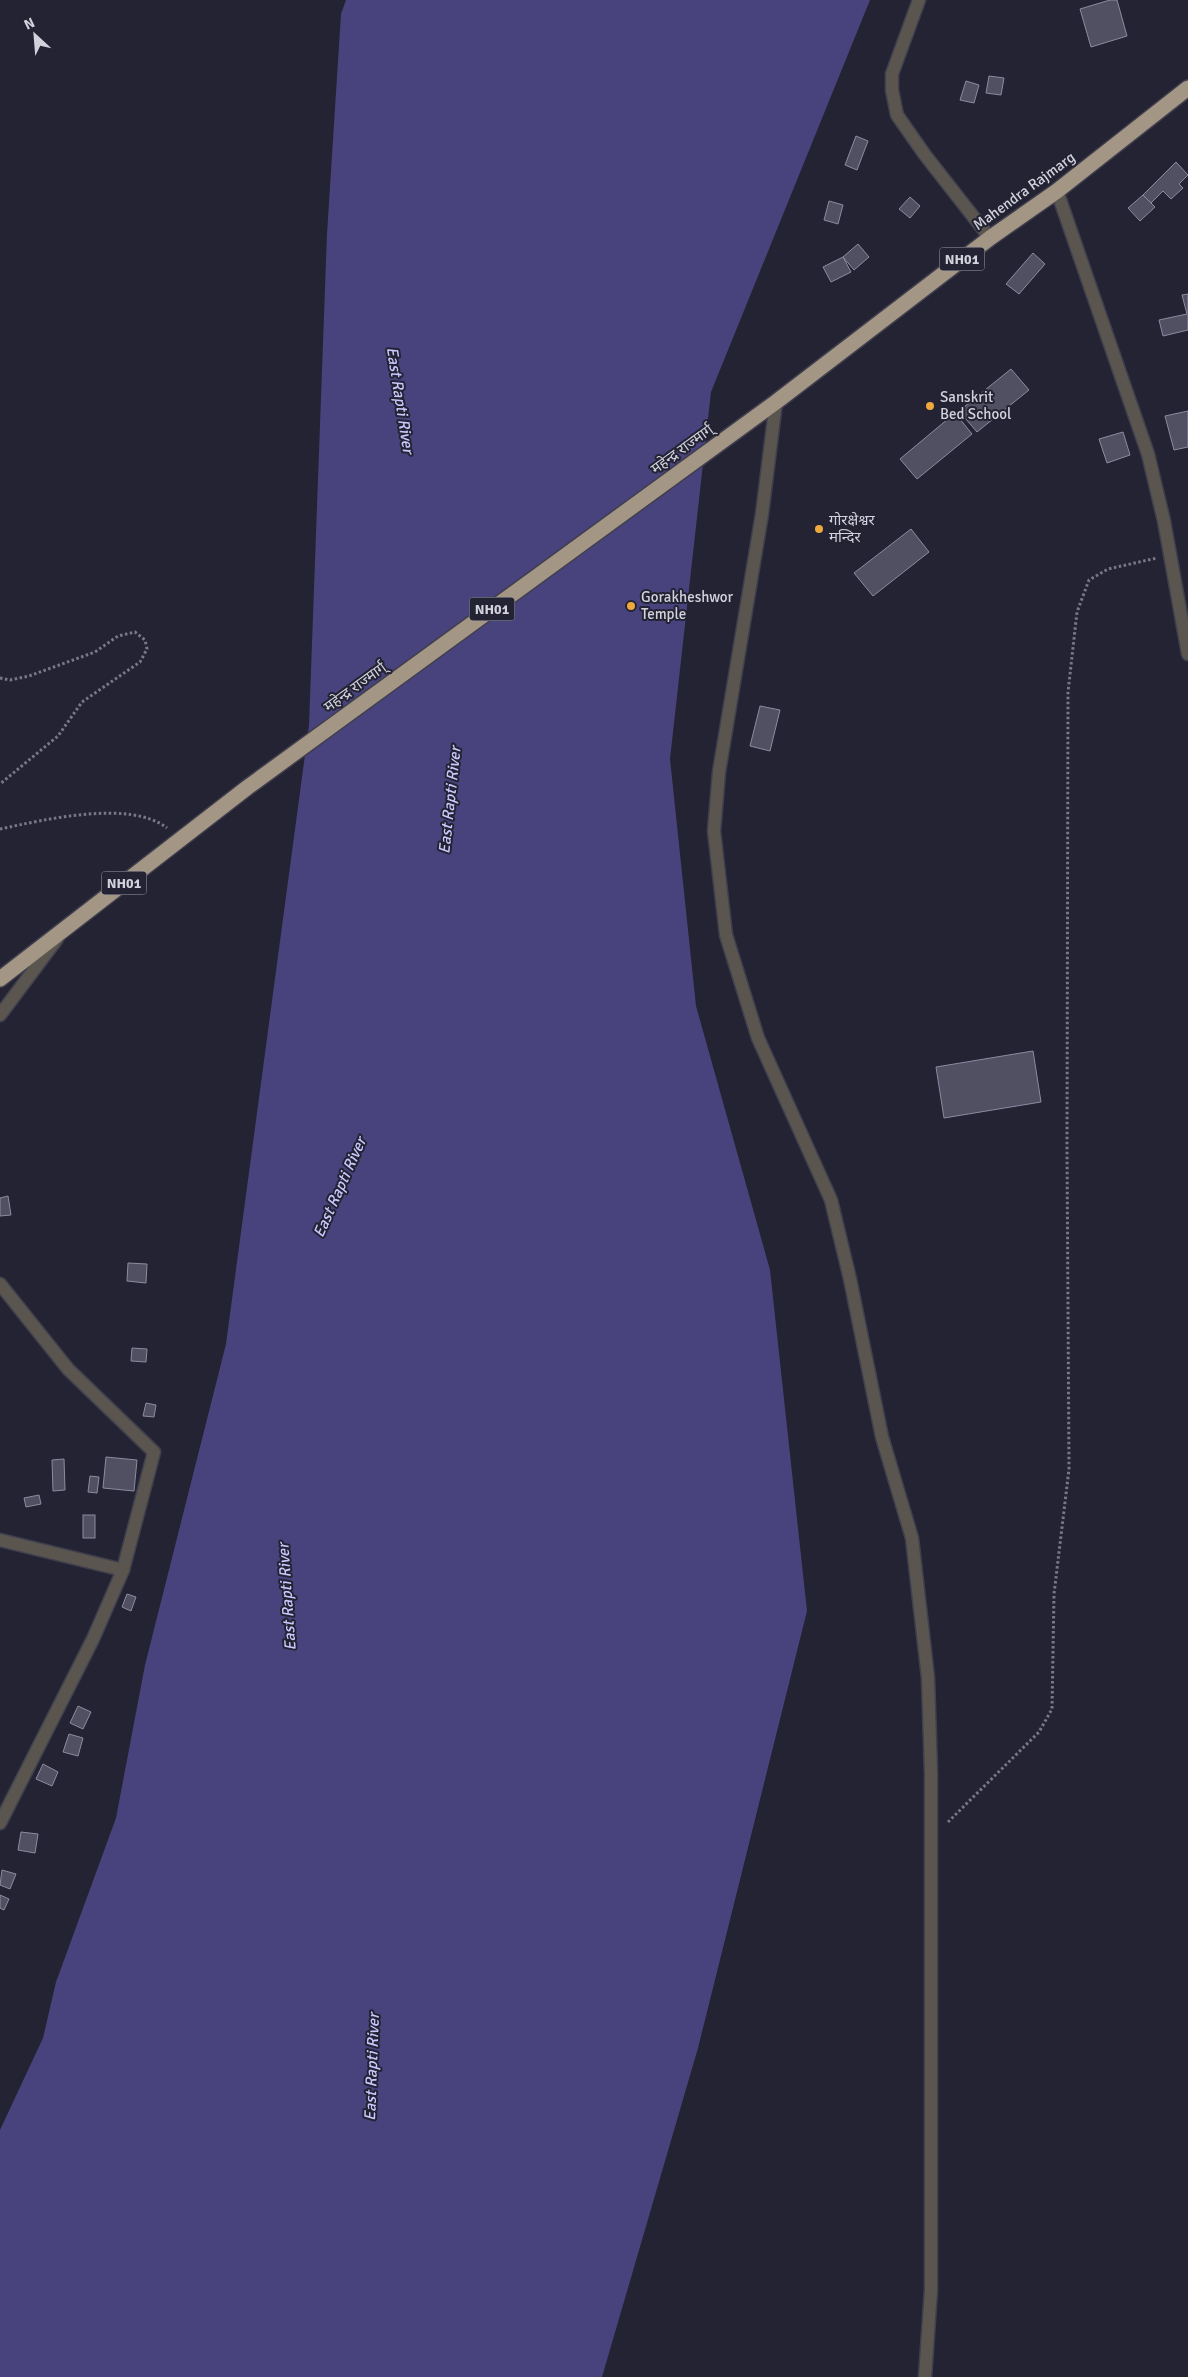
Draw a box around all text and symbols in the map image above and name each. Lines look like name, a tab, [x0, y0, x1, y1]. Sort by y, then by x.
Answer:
north arrow	[10, 10, 60, 60]
text: N	[21, 14, 38, 34]
street label: Mahendra Rajmarg	[970, 148, 1078, 234]
road number: NH01	[940, 248, 984, 270]
water label: East Rapti River	[382, 345, 419, 457]
place label: Sanskrit Bed School	[940, 388, 1011, 423]
marker: Sanskrit Bed School	[924, 400, 936, 412]
street label: महेन्द्र राज्मार्ग्	[647, 419, 719, 478]
place label: गोरक्षेश्वर मन्दिर	[829, 511, 876, 546]
marker: गोरक्षेश्वर मन्दिर	[813, 523, 825, 535]
place label: Gorakheshwor Temple	[641, 588, 734, 623]
road number: NH01	[470, 598, 514, 620]
marker: Gorakheshwor Temple	[625, 600, 637, 612]
street label: महेन्द्र राज्मार्ग्	[320, 657, 392, 716]
water label: East Rapti River	[434, 743, 466, 855]
road number: NH01	[102, 871, 146, 894]
water label: East Rapti River	[309, 1132, 372, 1241]
water label: East Rapti River	[273, 1540, 301, 1651]
water label: East Rapti River	[360, 2011, 384, 2121]

